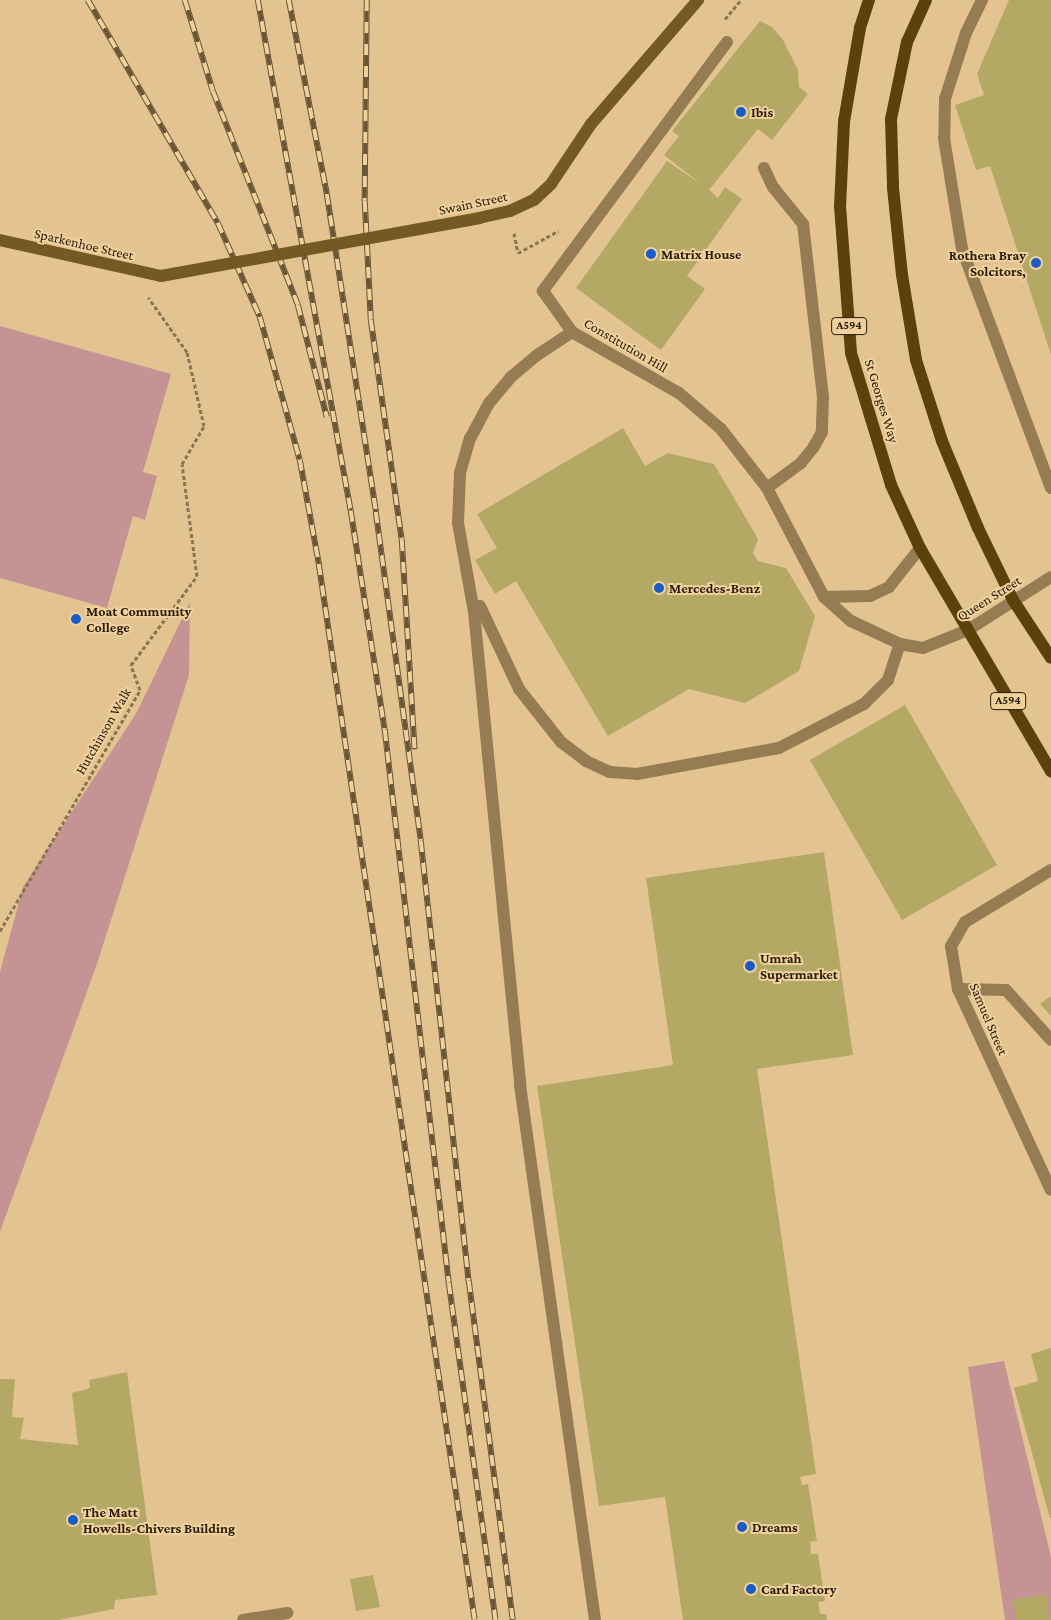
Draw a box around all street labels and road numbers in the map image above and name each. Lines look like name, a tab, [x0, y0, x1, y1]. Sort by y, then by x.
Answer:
street label: Swain Street	[437, 188, 509, 218]
street label: Sparkenhoe Street	[33, 224, 135, 264]
street label: Constitution Hill	[581, 314, 671, 376]
road number: A594	[830, 316, 868, 336]
street label: St Georges Way	[861, 357, 903, 445]
street label: Queen Street	[954, 572, 1024, 624]
street label: Hutchinson Walk	[71, 685, 135, 777]
road number: A594	[989, 691, 1027, 710]
street label: Samuel Street	[966, 980, 1012, 1058]

